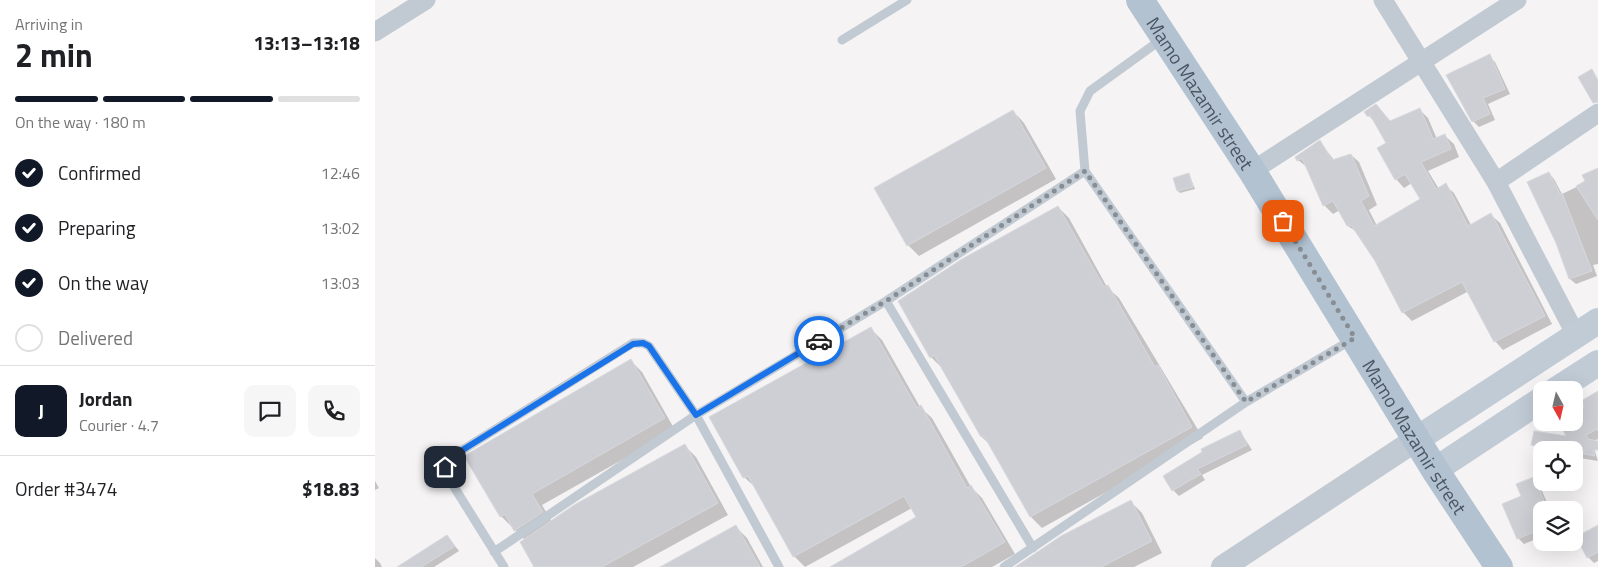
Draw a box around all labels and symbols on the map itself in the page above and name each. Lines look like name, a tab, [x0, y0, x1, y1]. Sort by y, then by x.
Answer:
street label: Mamo Mazamir street	[1140, 11, 1262, 175]
pin	[1262, 200, 1304, 242]
courier	[794, 316, 844, 366]
street label: Mamo Mazamir street	[1356, 353, 1475, 520]
north arrow	[1533, 381, 1583, 431]
pin	[424, 446, 466, 488]

